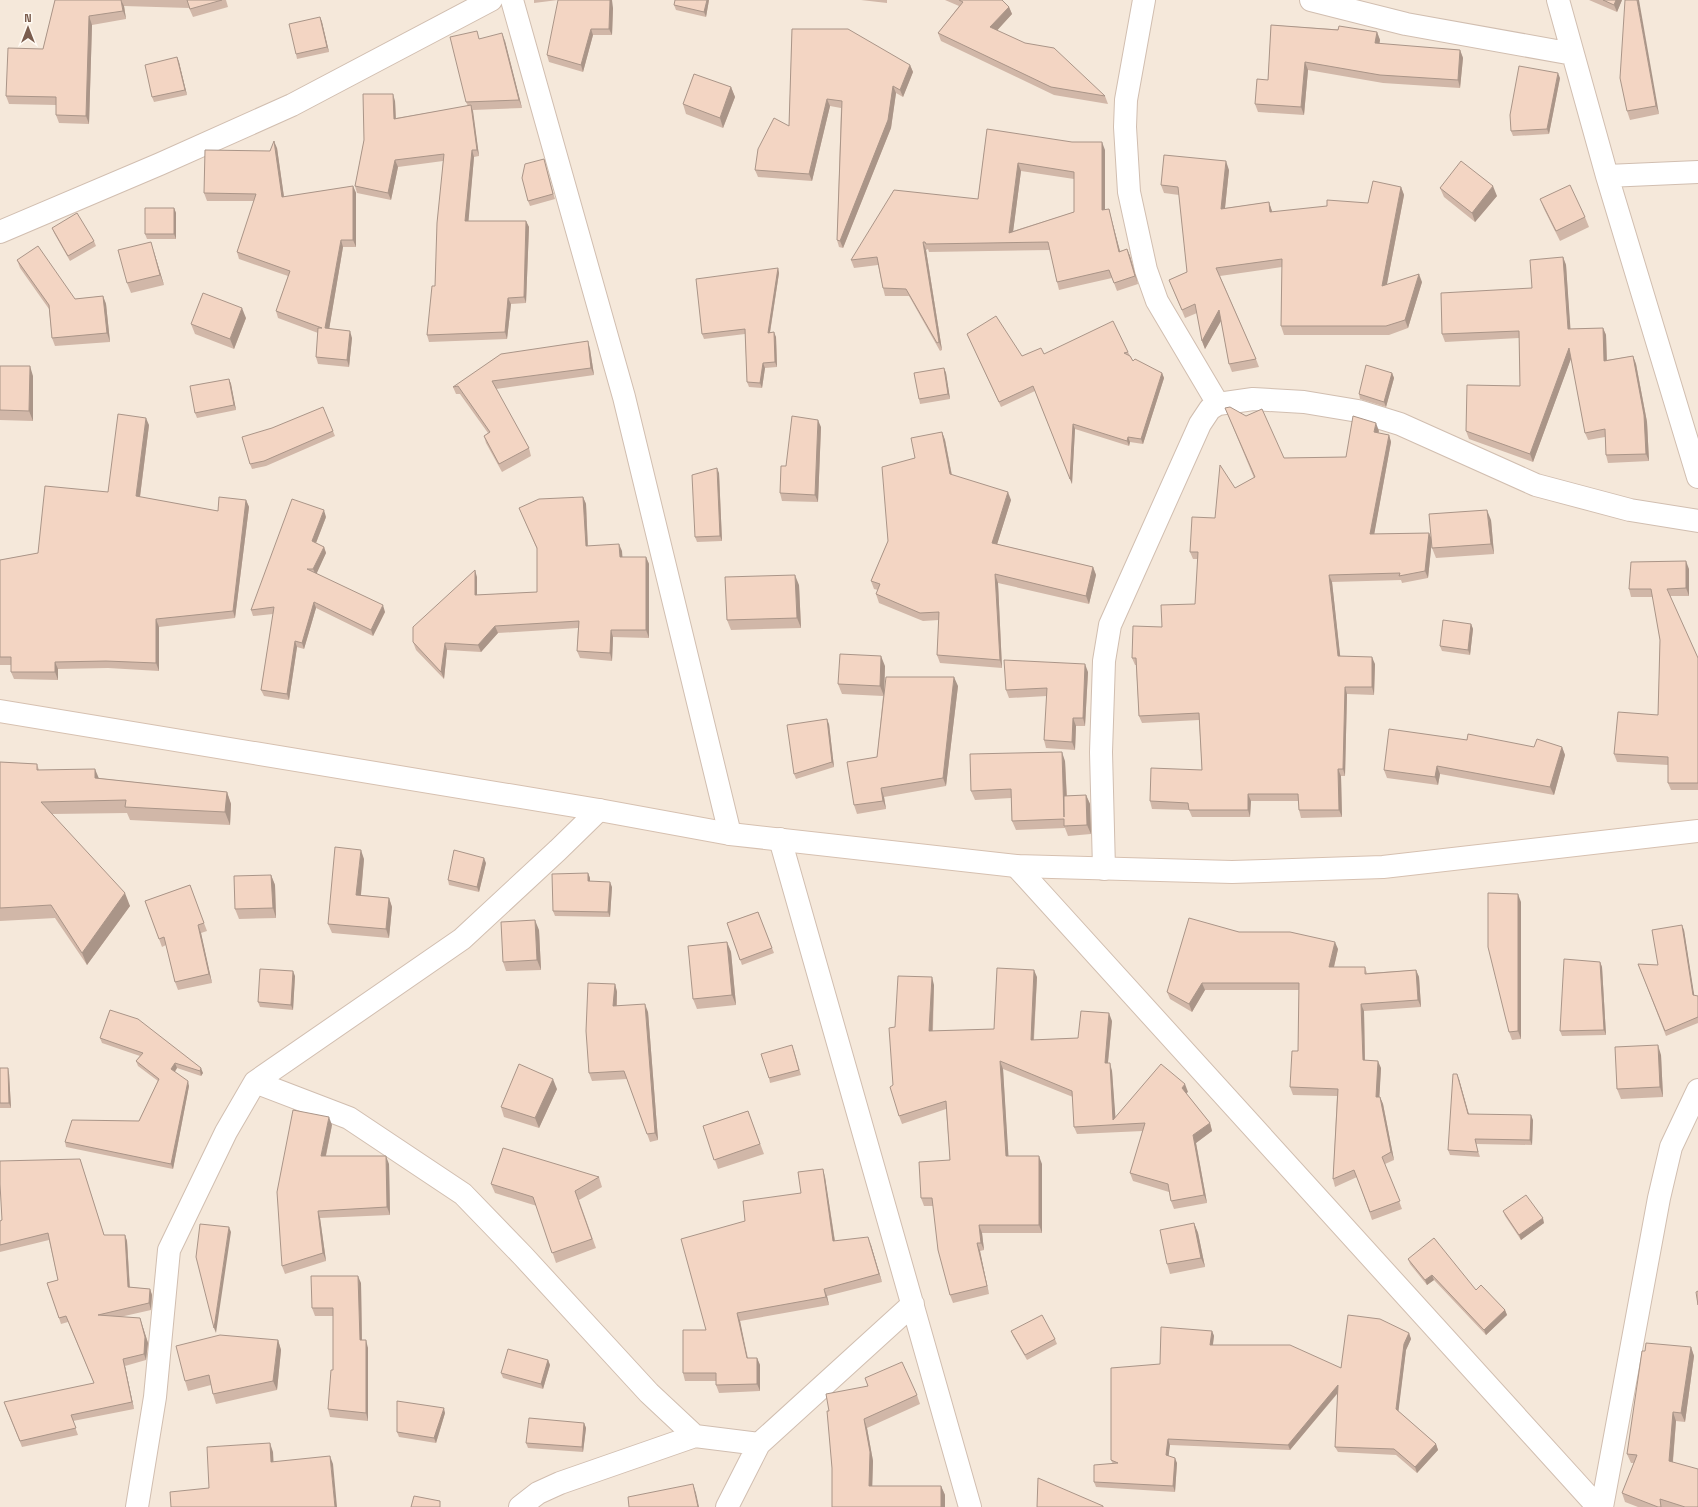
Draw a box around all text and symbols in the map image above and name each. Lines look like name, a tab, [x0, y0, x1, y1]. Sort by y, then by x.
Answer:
north arrow	[8, 8, 48, 48]
text: N	[24, 11, 32, 25]

